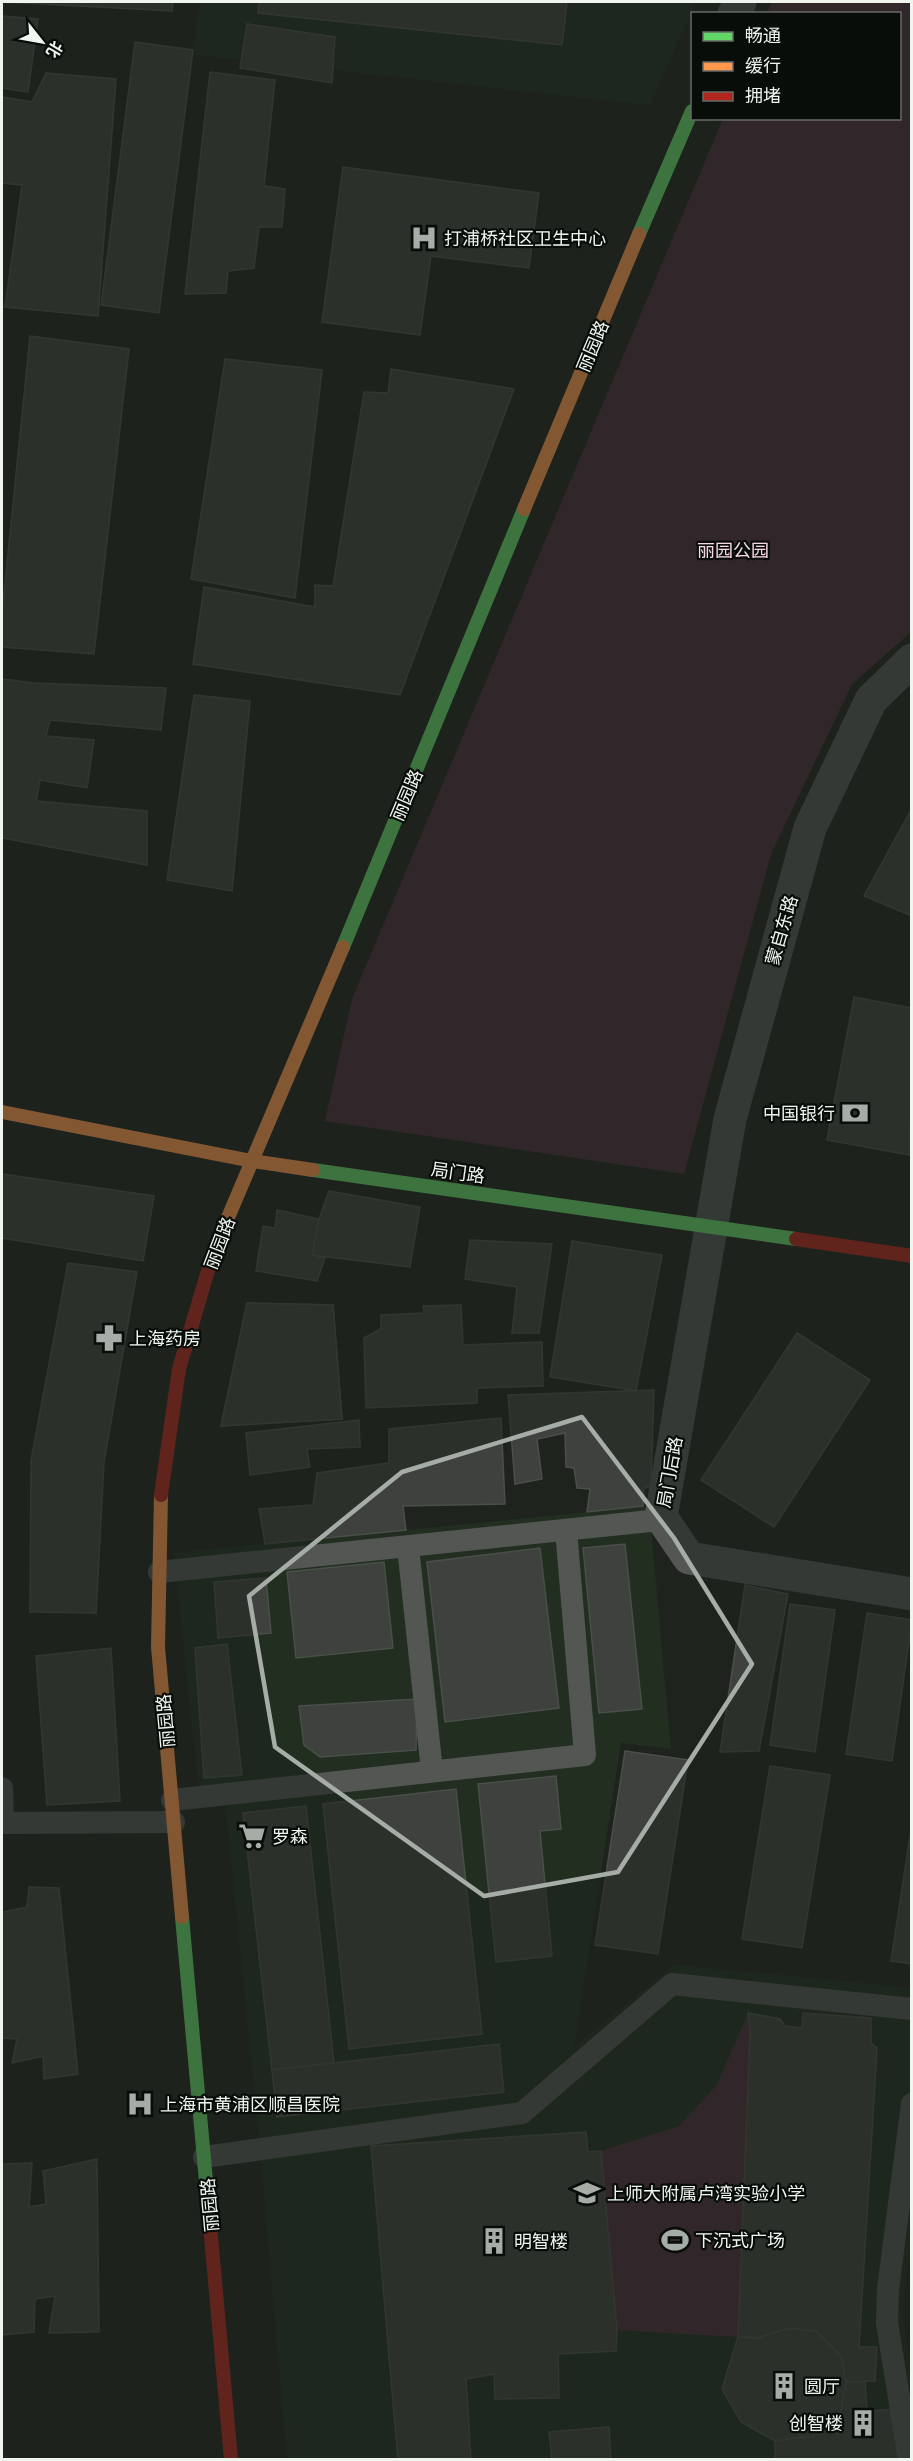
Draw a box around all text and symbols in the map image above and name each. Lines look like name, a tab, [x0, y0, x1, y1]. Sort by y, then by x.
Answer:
north arrow	[12, 12, 72, 72]
legend	[691, 12, 901, 120]
text: 畅通	[745, 23, 781, 47]
text: 北	[41, 37, 68, 62]
text: 缓行	[745, 53, 781, 77]
text: 拥堵	[745, 83, 781, 107]
hospital icon: 打浦桥社区卫生中心	[409, 223, 439, 253]
place label: 打浦桥社区卫生中心	[444, 226, 606, 250]
street label: 丽园路	[570, 316, 614, 376]
park label: 丽园公园	[697, 538, 769, 562]
street label: 丽园路	[384, 765, 428, 825]
street label: 蒙自东路	[760, 892, 802, 968]
bank icon: 中国银行	[840, 1098, 870, 1128]
place label: 中国银行	[763, 1101, 835, 1125]
street label: 局门路	[430, 1156, 486, 1188]
street label: 丽园路	[198, 1213, 240, 1273]
pharmacy icon: 上海药房	[94, 1323, 124, 1353]
place label: 上海药房	[129, 1326, 201, 1350]
street label: 局门后路	[651, 1434, 687, 1510]
street label: 丽园路	[151, 1693, 179, 1749]
supermarket icon: 罗森	[237, 1821, 267, 1851]
place label: 罗森	[272, 1824, 308, 1848]
hospital icon: 上海市黄浦区顺昌医院	[125, 2089, 155, 2119]
place label: 上海市黄浦区顺昌医院	[160, 2092, 340, 2116]
street label: 丽园路	[195, 2177, 223, 2233]
school or university icon: 上师大附属卢湾实验小学	[572, 2178, 602, 2208]
place label: 上师大附属卢湾实验小学	[607, 2181, 805, 2205]
sports icon: 下沉式广场	[660, 2225, 690, 2255]
building icon: 明智楼	[479, 2226, 509, 2256]
place label: 下沉式广场	[695, 2228, 785, 2252]
place label: 明智楼	[514, 2229, 568, 2253]
building icon: 圆厅	[769, 2371, 799, 2401]
place label: 圆厅	[804, 2374, 840, 2398]
building icon: 创智楼	[848, 2408, 878, 2438]
place label: 创智楼	[789, 2411, 843, 2435]

